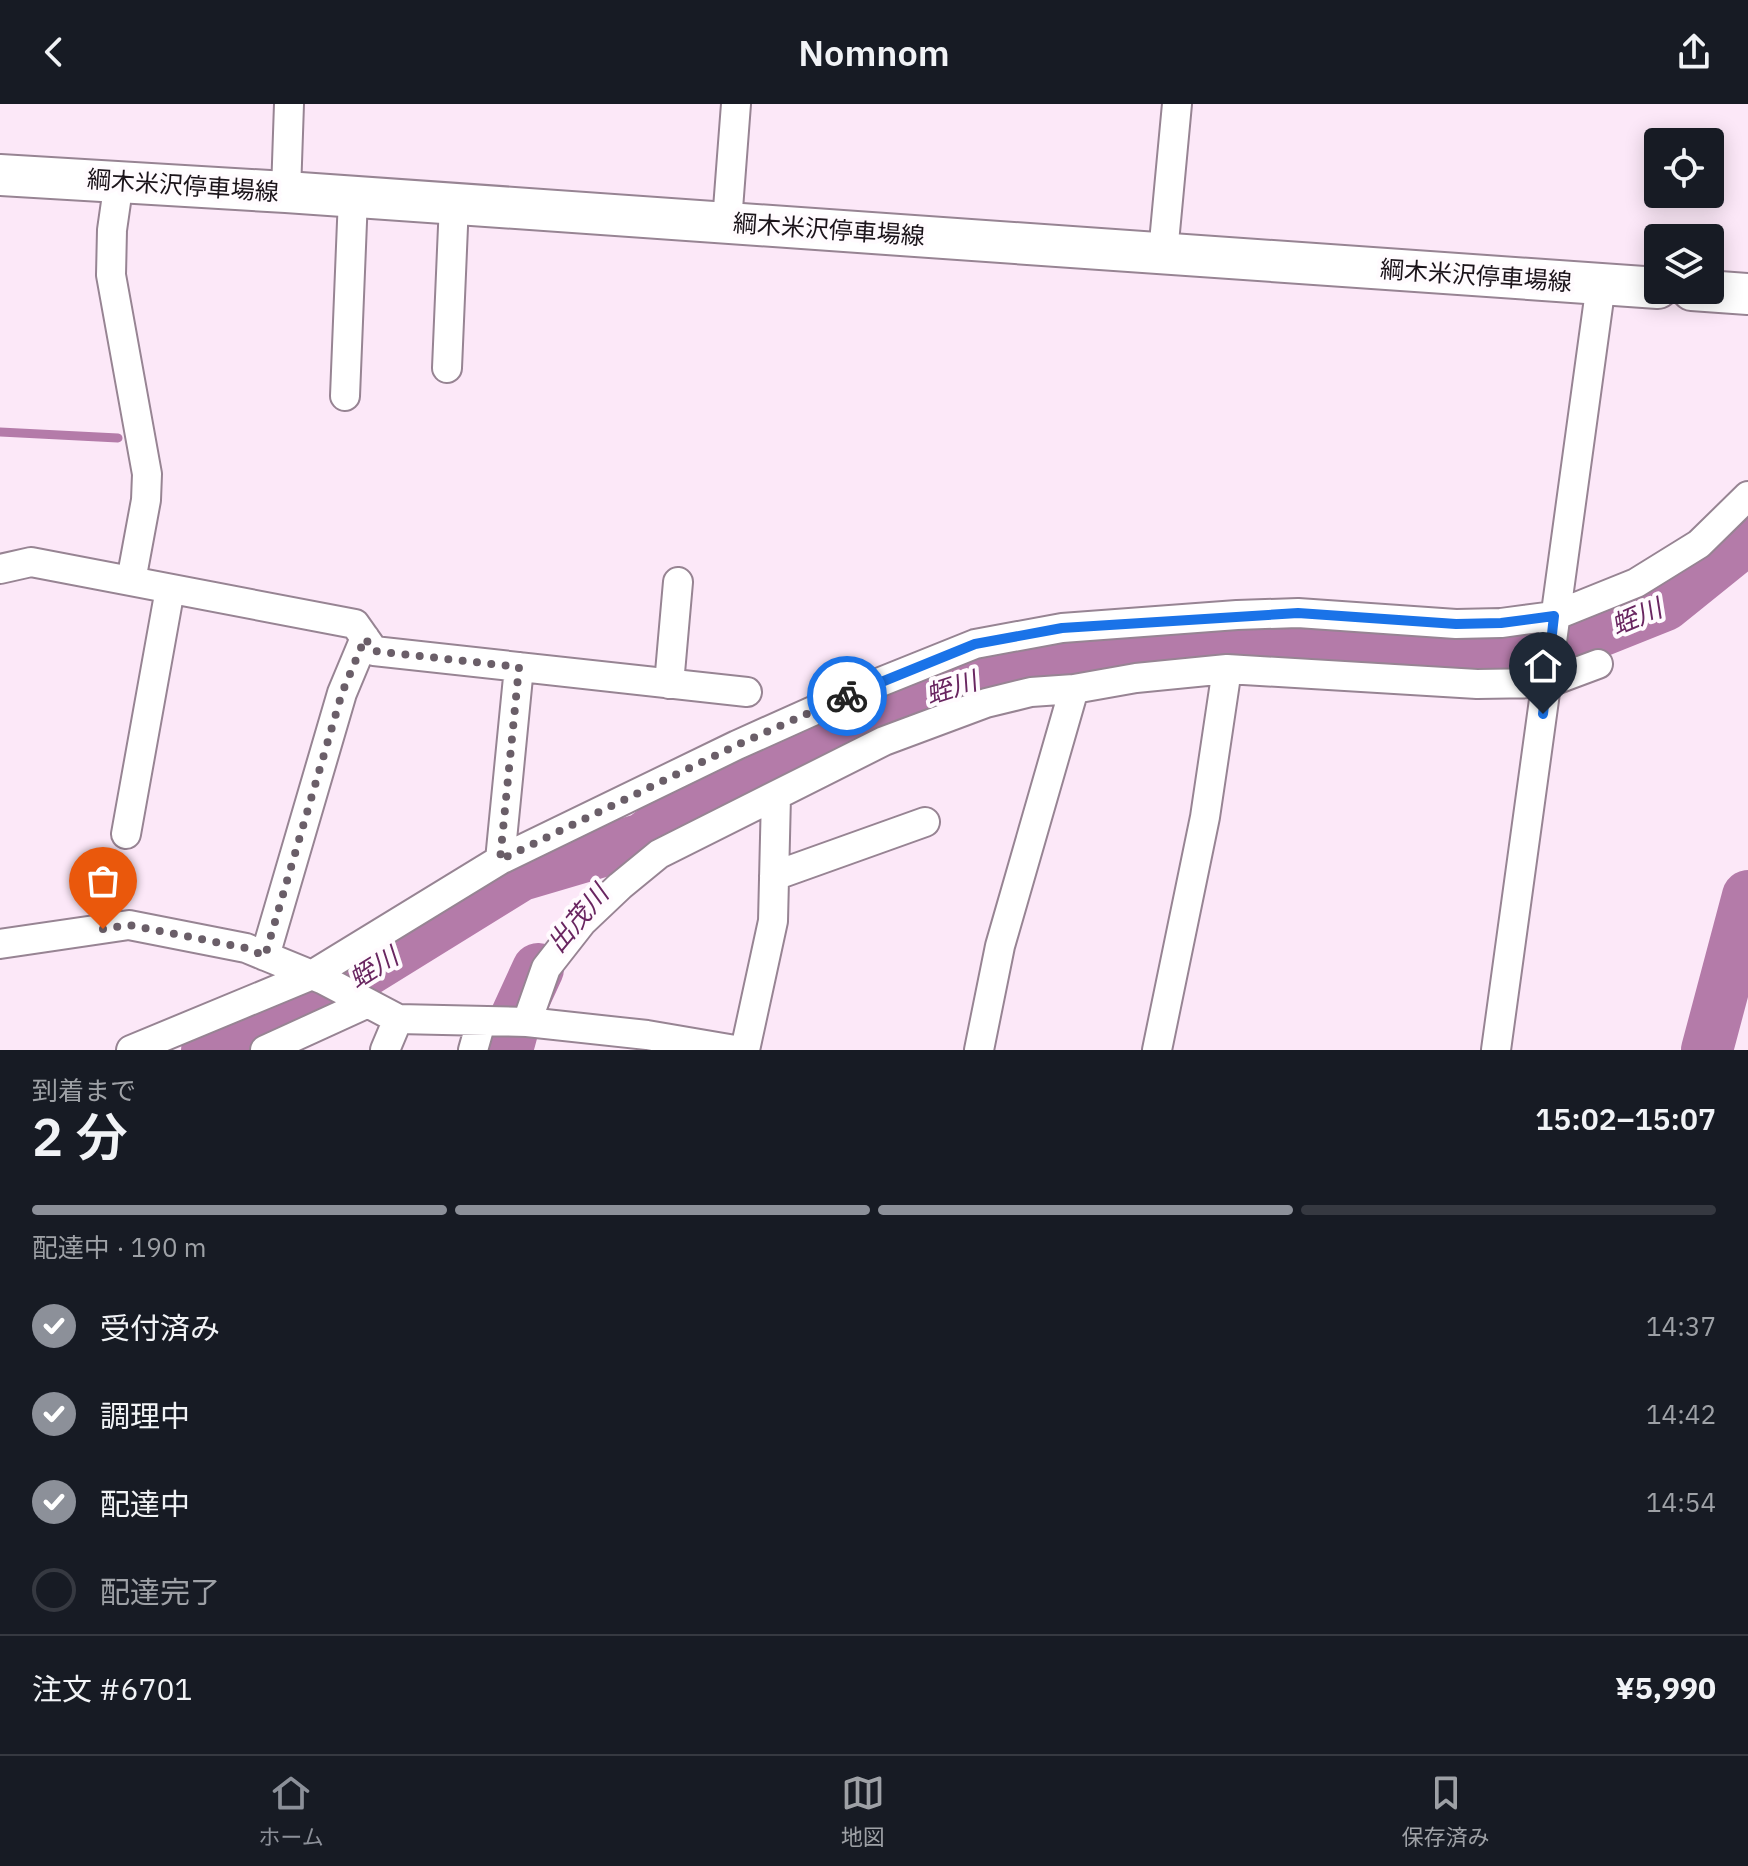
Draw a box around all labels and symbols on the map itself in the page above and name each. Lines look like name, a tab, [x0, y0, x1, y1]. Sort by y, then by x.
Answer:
street label: 綱木米沢停車場線	[86, 162, 280, 208]
street label: 綱木米沢停車場線	[732, 206, 926, 252]
street label: 綱木米沢停車場線	[1379, 252, 1573, 298]
water label: 蛭川	[1605, 589, 1669, 642]
pin	[1509, 632, 1577, 714]
courier	[807, 656, 887, 736]
water label: 蛭川	[921, 662, 984, 711]
pin	[69, 847, 137, 929]
water label: 出茂川	[539, 875, 617, 959]
water label: 蛭川	[342, 937, 407, 995]

